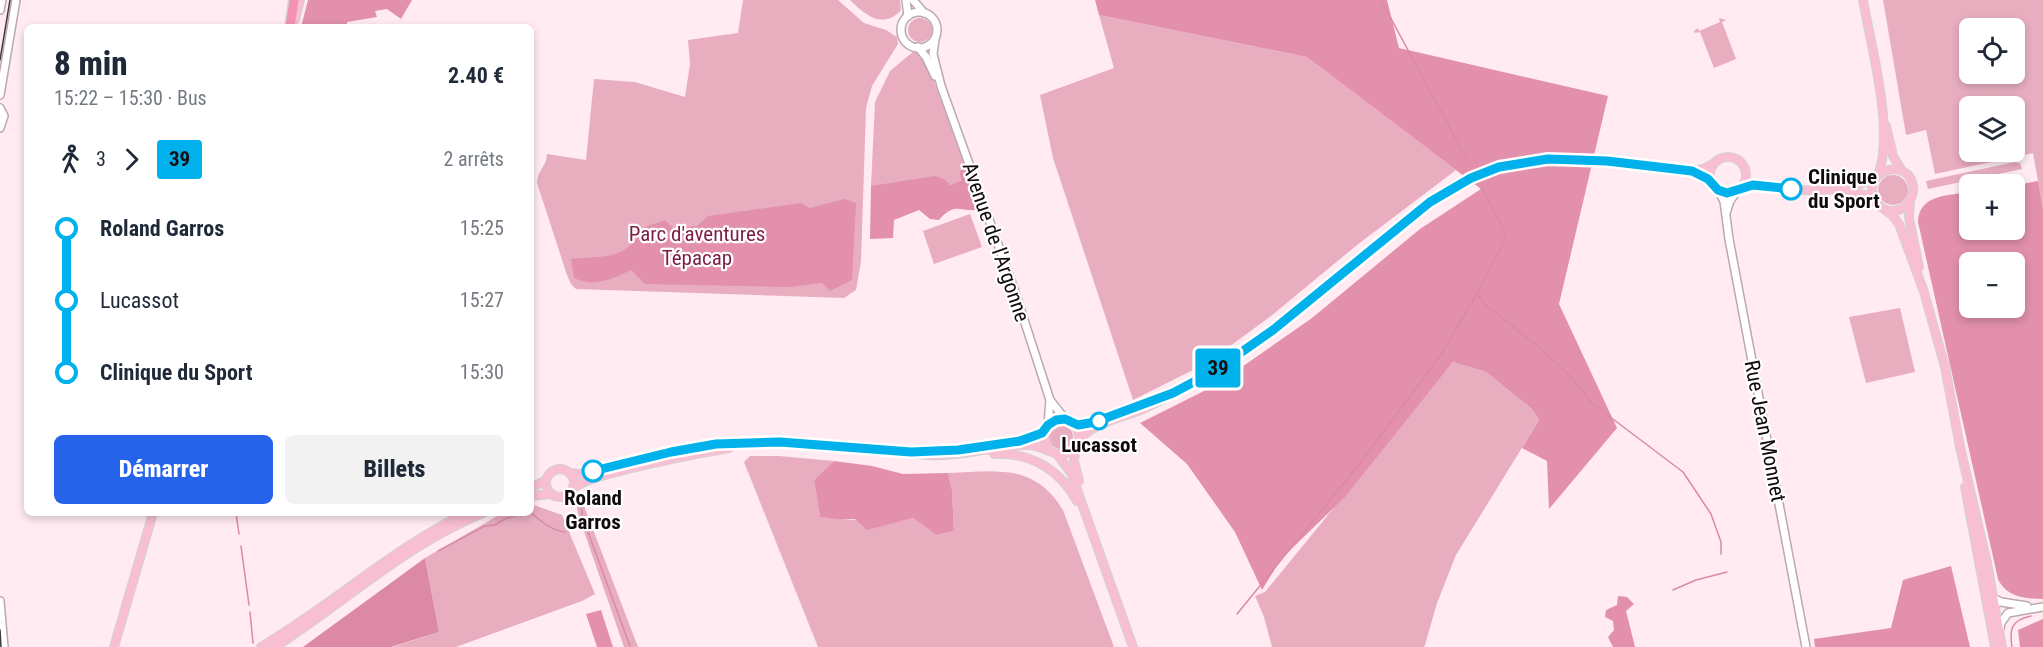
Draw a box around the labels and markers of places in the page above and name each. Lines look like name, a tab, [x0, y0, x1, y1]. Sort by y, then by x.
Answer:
place label: Clinique du Sport	[1808, 165, 1880, 213]
marker: Clinique du Sport	[1780, 178, 1802, 200]
marker: Lucassot	[1090, 412, 1108, 430]
place label: Lucassot	[1061, 433, 1137, 457]
marker: Roland Garros	[582, 460, 604, 482]
place label: Roland Garros	[564, 486, 622, 534]

